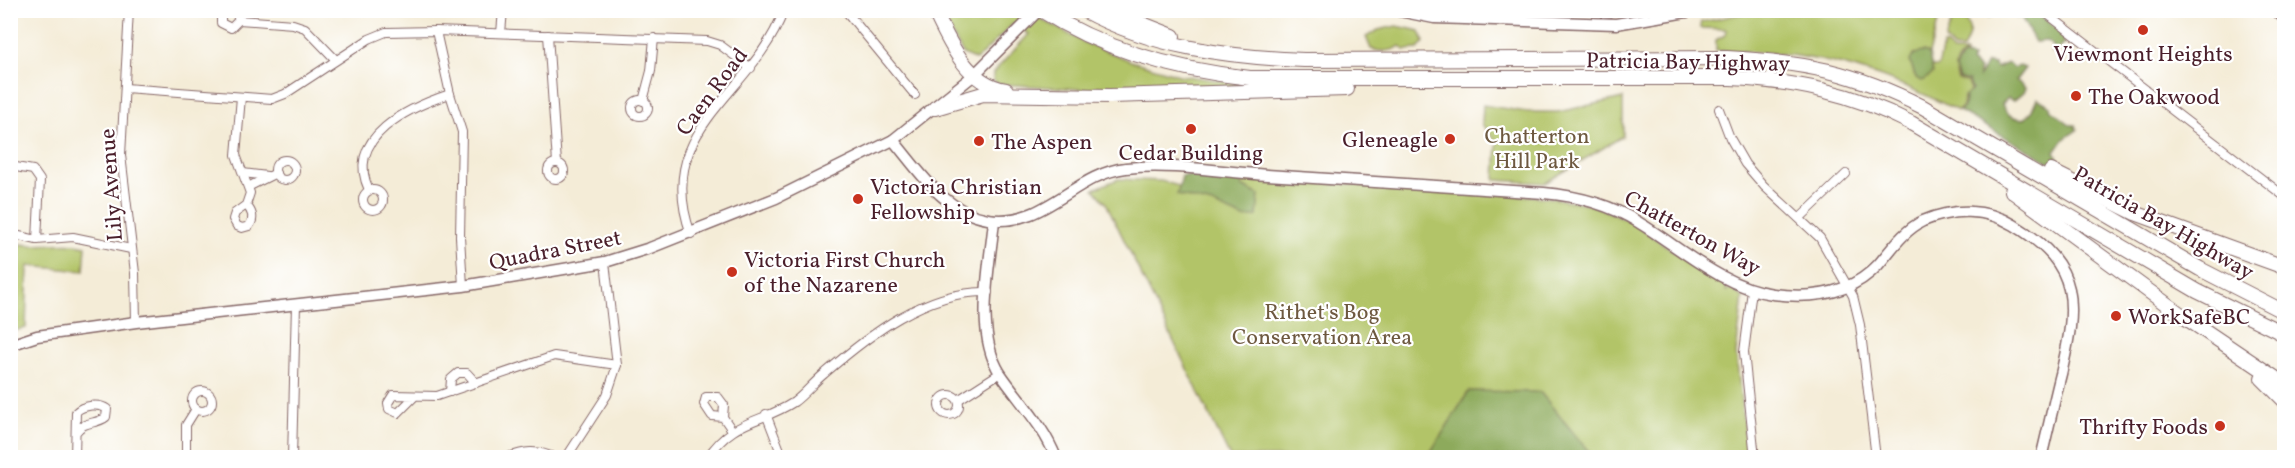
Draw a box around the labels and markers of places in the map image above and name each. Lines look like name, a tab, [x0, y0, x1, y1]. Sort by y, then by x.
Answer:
marker: Viewmont Heights	[2136, 23, 2150, 37]
place label: Viewmont Heights	[2053, 40, 2233, 71]
place label: The Oakwood	[2088, 83, 2220, 114]
marker: The Oakwood	[2069, 89, 2083, 103]
marker: Cedar Building	[1184, 122, 1198, 136]
place label: Gleneagle	[1342, 126, 1438, 157]
place label: The Aspen	[991, 128, 1092, 159]
marker: Gleneagle	[1443, 132, 1457, 146]
marker: The Aspen	[972, 134, 986, 148]
place label: Cedar Building	[1119, 139, 1263, 170]
place label: Victoria Christian Fellowship	[870, 173, 1042, 229]
marker: Victoria Christian Fellowship	[851, 192, 865, 206]
place label: Victoria First Church of the Nazarene	[744, 246, 945, 302]
marker: Victoria First Church of the Nazarene	[725, 265, 739, 279]
place label: WorkSafeBC	[2128, 303, 2250, 334]
marker: WorkSafeBC	[2109, 309, 2123, 323]
place label: Thrifty Foods	[2079, 413, 2208, 444]
marker: Thrifty Foods	[2213, 419, 2227, 433]

